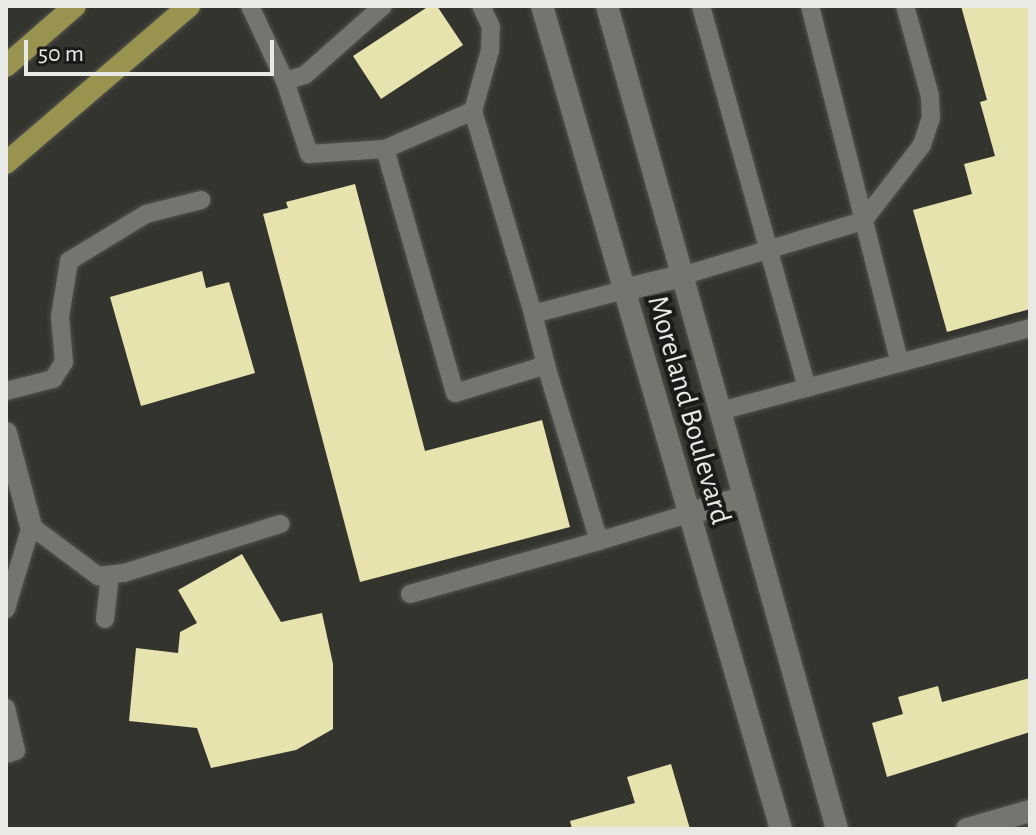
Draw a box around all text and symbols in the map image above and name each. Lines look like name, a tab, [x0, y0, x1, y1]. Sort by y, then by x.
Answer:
scale bar	[28, 24, 278, 74]
text: 50 m	[38, 42, 84, 66]
street label: Moreland Boulevard	[639, 292, 739, 528]

